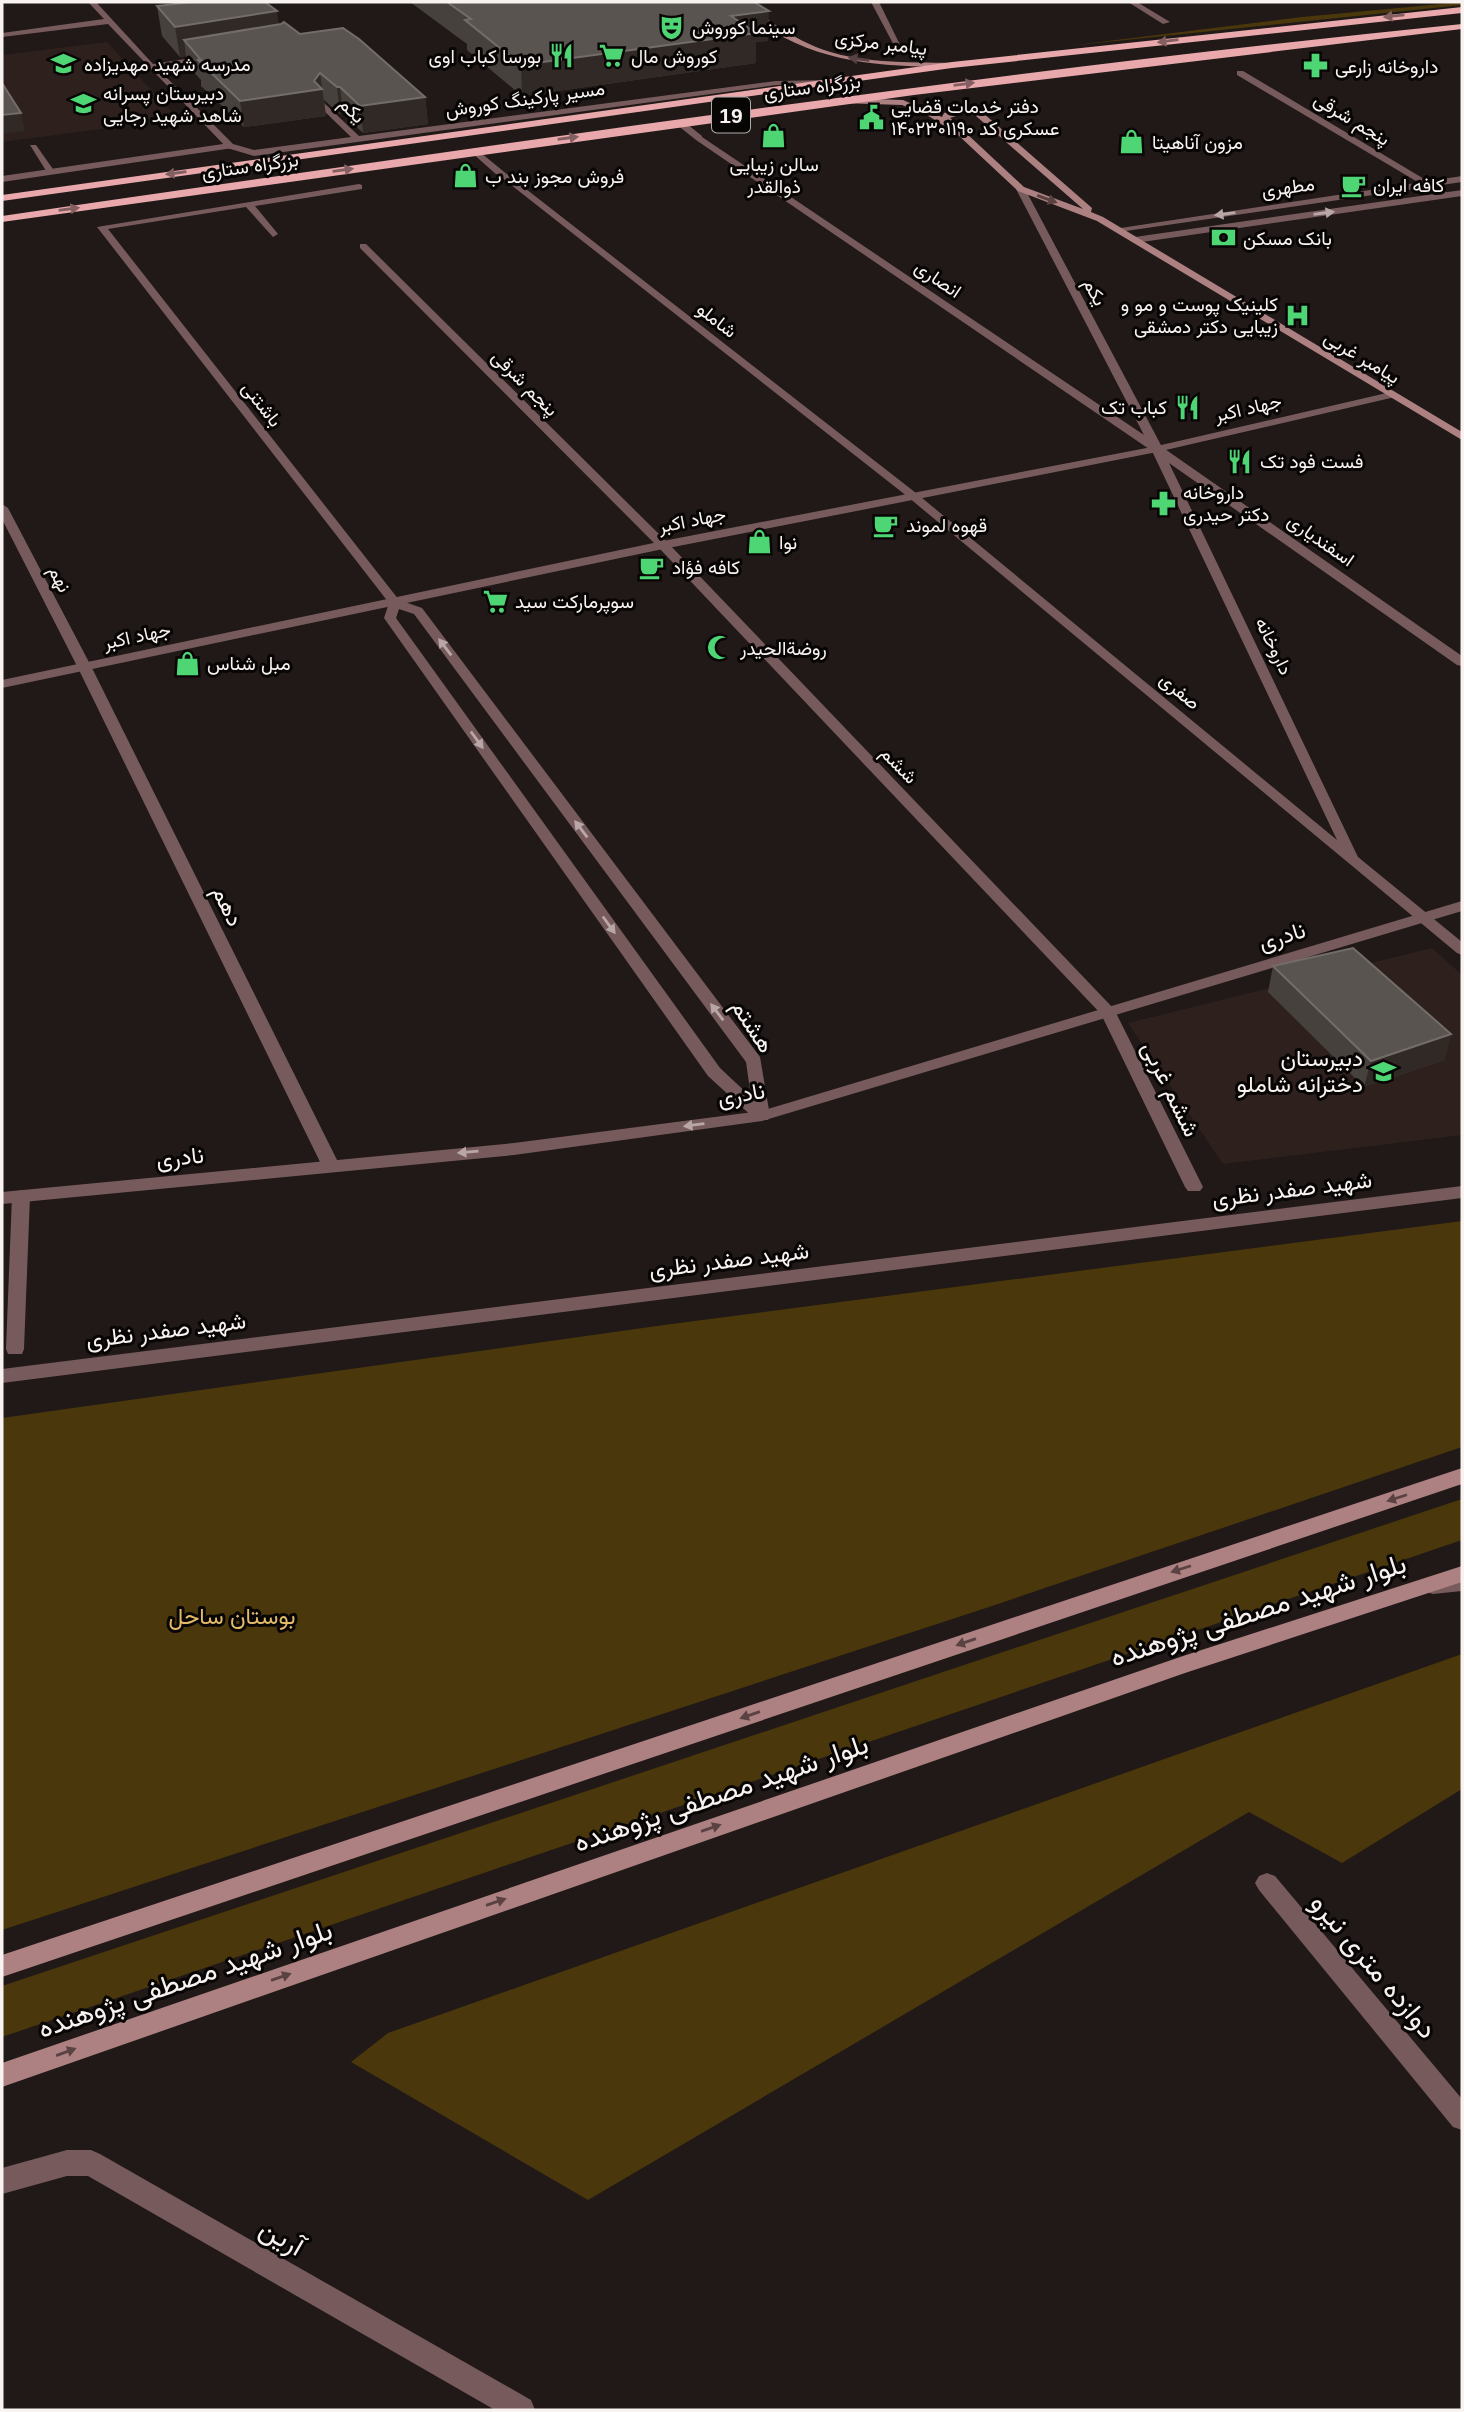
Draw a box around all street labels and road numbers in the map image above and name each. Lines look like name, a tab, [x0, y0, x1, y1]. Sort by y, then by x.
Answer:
street label: پیامبر مرکزی	[833, 27, 928, 62]
street label: بزرگراه ستاری	[762, 71, 862, 104]
street label: مسیر پارکینگ کوروش	[444, 77, 607, 124]
street label: پنجم شرقی	[1309, 88, 1394, 152]
street label: یکم	[333, 93, 369, 129]
road number: 19	[712, 97, 750, 132]
street label: بزرگراه ستاری	[200, 149, 300, 184]
street label: مطهری	[1260, 173, 1316, 202]
street label: انصاری	[910, 256, 965, 303]
street label: یکم	[1077, 275, 1111, 310]
street label: شاملو	[692, 298, 741, 343]
street label: پیامبر غربی	[1319, 326, 1404, 390]
street label: پنجم شرقی	[486, 346, 562, 422]
street label: باشتنی	[237, 377, 286, 431]
street label: جهاد اکبر	[1211, 390, 1284, 427]
street label: جهاد اکبر	[655, 503, 728, 538]
street label: اسفندیاری	[1283, 510, 1358, 571]
street label: نهم	[43, 562, 75, 597]
street label: داروخانه	[1250, 614, 1297, 679]
street label: جهاد اکبر	[100, 619, 173, 655]
street label: صفری	[1155, 668, 1204, 715]
street label: ششم	[875, 742, 922, 789]
street label: دهم	[205, 882, 249, 931]
street label: نادری	[1255, 917, 1309, 957]
street label: هشتم	[725, 995, 780, 1059]
street label: ششم غربی	[1135, 1037, 1205, 1142]
street label: نادری	[715, 1077, 767, 1113]
street label: نادری	[155, 1142, 205, 1174]
street label: شهید صفدر نظری	[1211, 1166, 1374, 1214]
street label: شهید صفدر نظری	[648, 1237, 811, 1285]
street label: شهید صفدر نظری	[85, 1307, 248, 1355]
street label: بلوار شهید مصطفی پژوهنده	[1106, 1547, 1411, 1675]
street label: بلوار شهید مصطفی پژوهنده	[570, 1728, 873, 1861]
street label: دوازده متری نیرو	[1303, 1887, 1443, 2046]
street label: بلوار شهید مصطفی پژوهنده	[34, 1914, 337, 2047]
street label: آرین	[253, 2212, 312, 2265]

